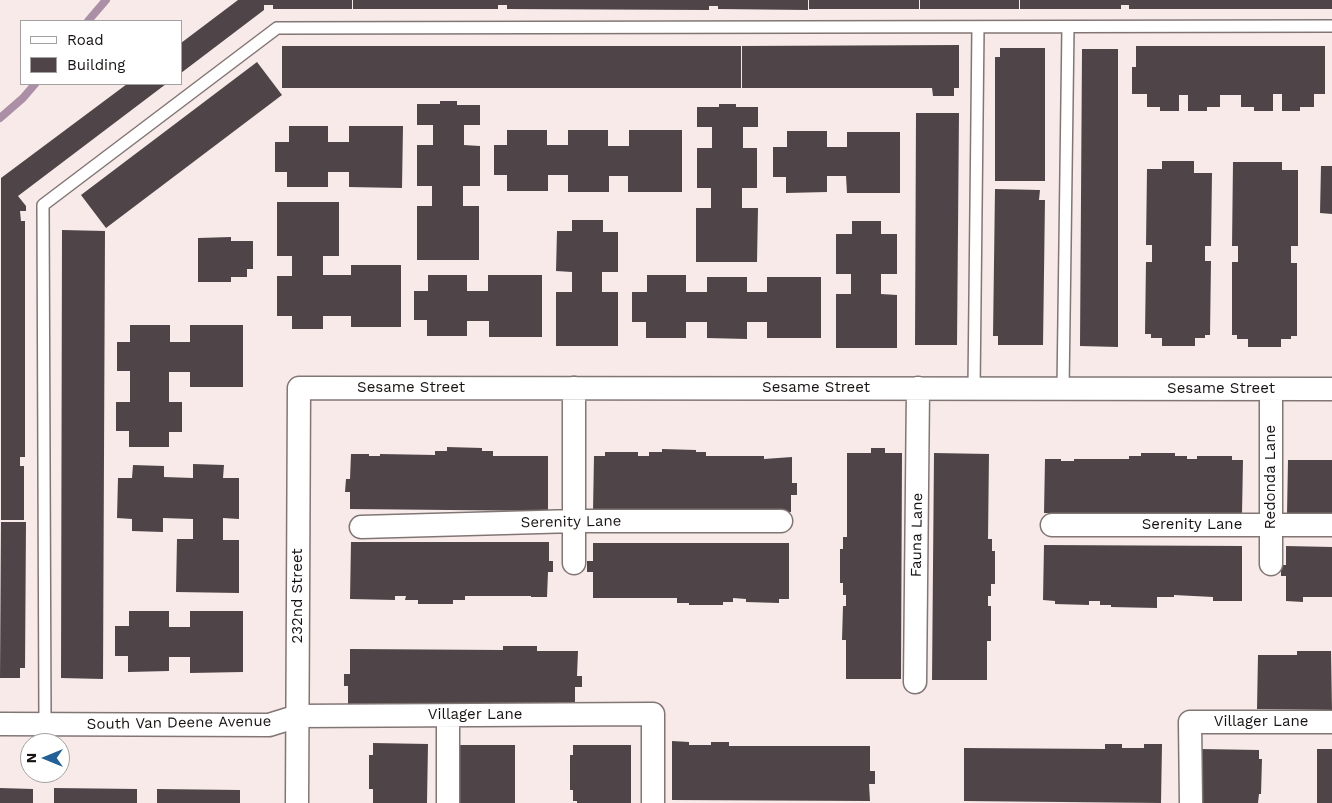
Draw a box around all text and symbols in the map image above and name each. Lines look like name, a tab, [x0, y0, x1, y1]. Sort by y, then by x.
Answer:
legend	[20, 20, 182, 85]
text: Road	[67, 31, 104, 49]
text: Building	[67, 56, 125, 74]
street label: Sesame Street	[357, 379, 465, 397]
street label: Sesame Street	[762, 379, 870, 397]
street label: Sesame Street	[1167, 380, 1275, 398]
street label: Redonda Lane	[1262, 425, 1280, 529]
street label: Fauna Lane	[907, 493, 927, 577]
street label: Serenity Lane	[521, 512, 621, 532]
street label: Serenity Lane	[1142, 516, 1242, 534]
street label: 232nd Street	[289, 548, 307, 644]
street label: Villager Lane	[428, 706, 522, 724]
street label: South Van Deene Avenue	[87, 712, 271, 734]
street label: Villager Lane	[1214, 713, 1308, 731]
north arrow	[20, 733, 70, 783]
text: N	[23, 753, 39, 763]

